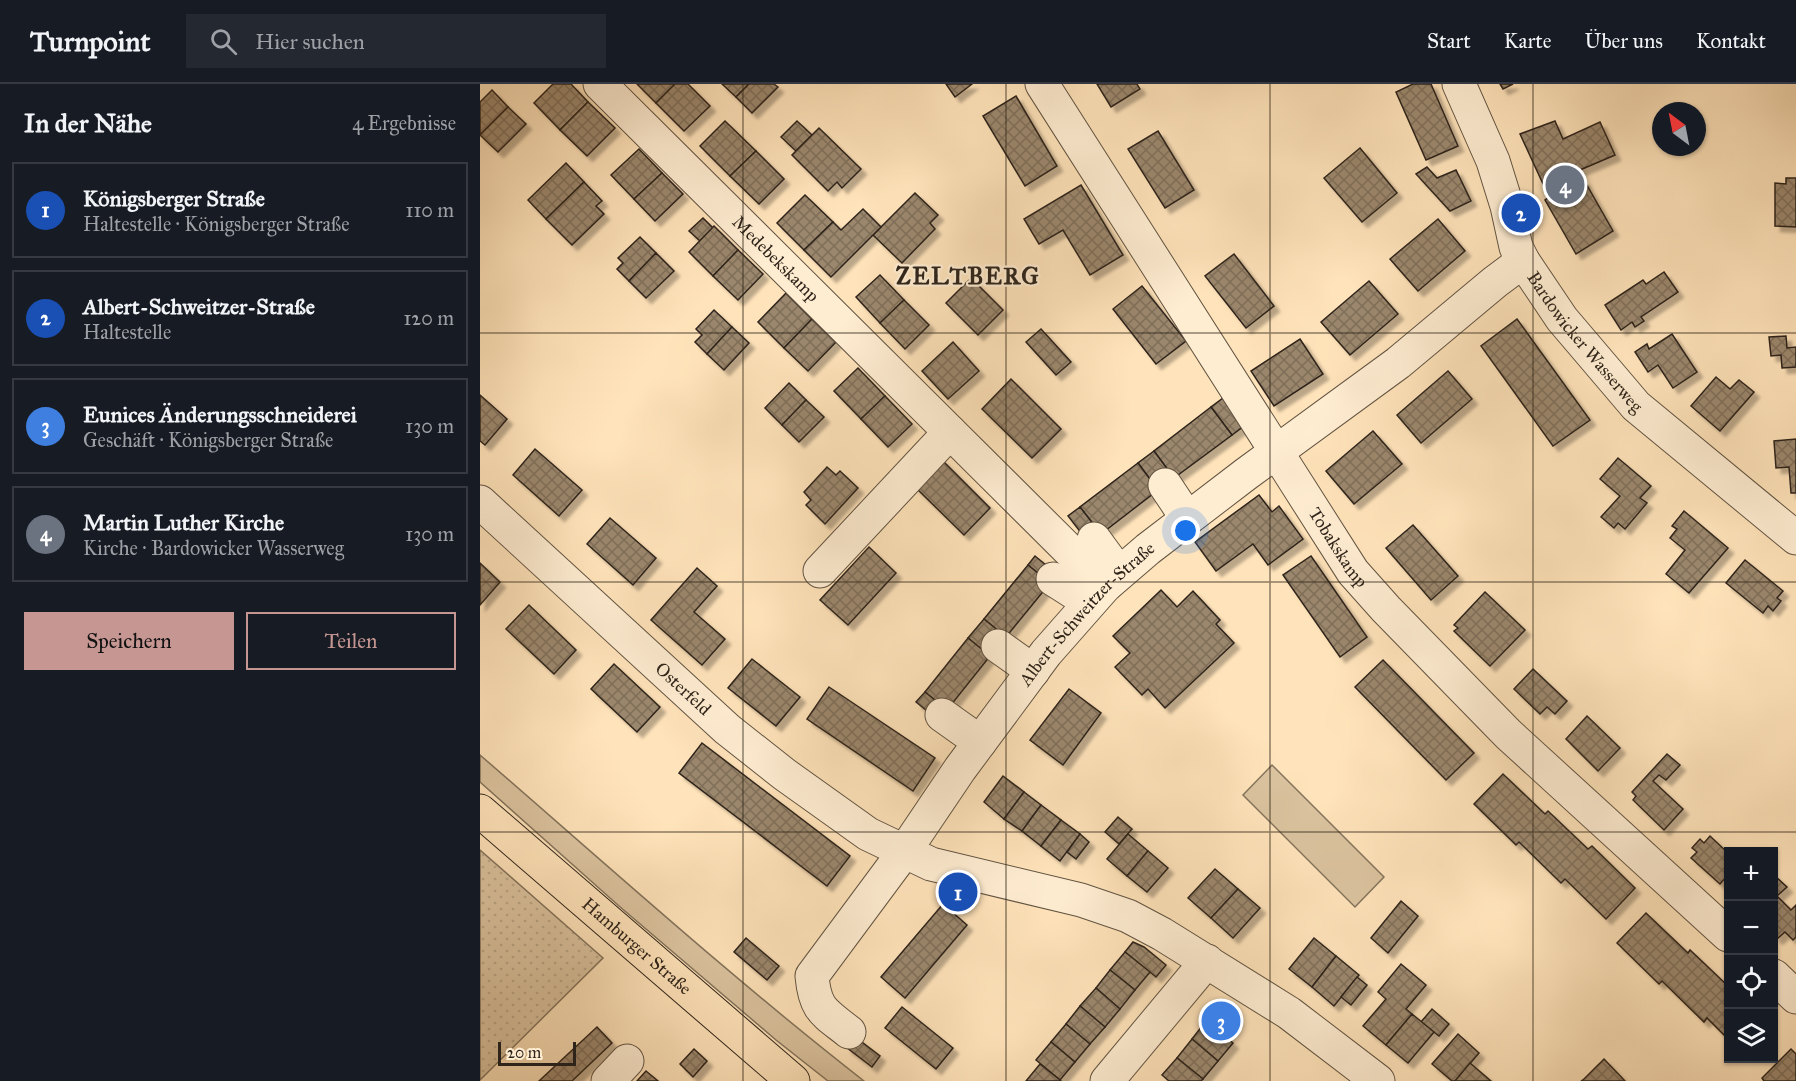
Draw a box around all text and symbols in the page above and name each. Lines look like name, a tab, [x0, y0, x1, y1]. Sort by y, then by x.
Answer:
search box	[186, 14, 606, 68]
text: Turnpoint	[30, 24, 150, 59]
icon: search	[207, 25, 240, 58]
text: Hier suchen	[255, 28, 365, 55]
text: Start	[1427, 28, 1471, 54]
text: Karte	[1504, 28, 1552, 54]
text: Über uns	[1585, 28, 1663, 54]
text: Kontakt	[1696, 28, 1766, 54]
north arrow	[1652, 102, 1706, 156]
text: In der Nähe	[24, 107, 152, 139]
text: 4 Ergebnisse	[352, 111, 456, 135]
pin: 4	[1546, 162, 1584, 208]
text: Königsberger Straße	[83, 185, 265, 212]
pin: 2	[1502, 190, 1540, 236]
text: 1	[42, 198, 49, 222]
text: 110 m	[406, 198, 454, 222]
street label: Medebekskamp	[728, 211, 824, 307]
text: Haltestelle · Königsberger Straße	[83, 212, 350, 236]
district label: ZELTBERG	[896, 261, 1040, 291]
street label: Bardowicker Wasserweg	[1522, 267, 1647, 419]
text: Albert-Schweitzer-Straße	[83, 293, 315, 320]
text: 2	[41, 306, 50, 330]
text: 120 m	[403, 306, 454, 330]
text: Haltestelle	[83, 320, 171, 344]
text: Eunices Änderungsschneiderei	[83, 401, 357, 428]
text: 3	[42, 414, 50, 438]
text: 130 m	[405, 414, 454, 438]
text: Geschäft · Königsberger Straße	[83, 428, 333, 452]
street label: Tobakskamp	[1304, 503, 1373, 592]
text: Martin Luther Kirche	[83, 509, 284, 536]
your location	[1171, 516, 1200, 545]
text: 4	[40, 522, 51, 546]
text: 130 m	[405, 522, 454, 546]
text: Kirche · Bardowicker Wasserweg	[83, 536, 344, 560]
street label: Albert-Schweitzer-Straße	[1014, 537, 1159, 691]
button: Speichern	[24, 612, 234, 670]
button: Teilen	[246, 612, 456, 670]
street label: Osterfeld	[651, 658, 716, 720]
map controls	[1724, 847, 1778, 1063]
button: +	[1724, 847, 1778, 901]
pin: 1	[938, 870, 978, 914]
street label: Hamburger Straße	[577, 893, 696, 1000]
button: −	[1724, 901, 1778, 955]
button: locate	[1724, 955, 1778, 1009]
pin: 3	[1202, 998, 1240, 1044]
button: layers	[1724, 1009, 1778, 1063]
scale bar	[498, 1039, 576, 1066]
text: 20 m	[507, 1043, 541, 1062]

